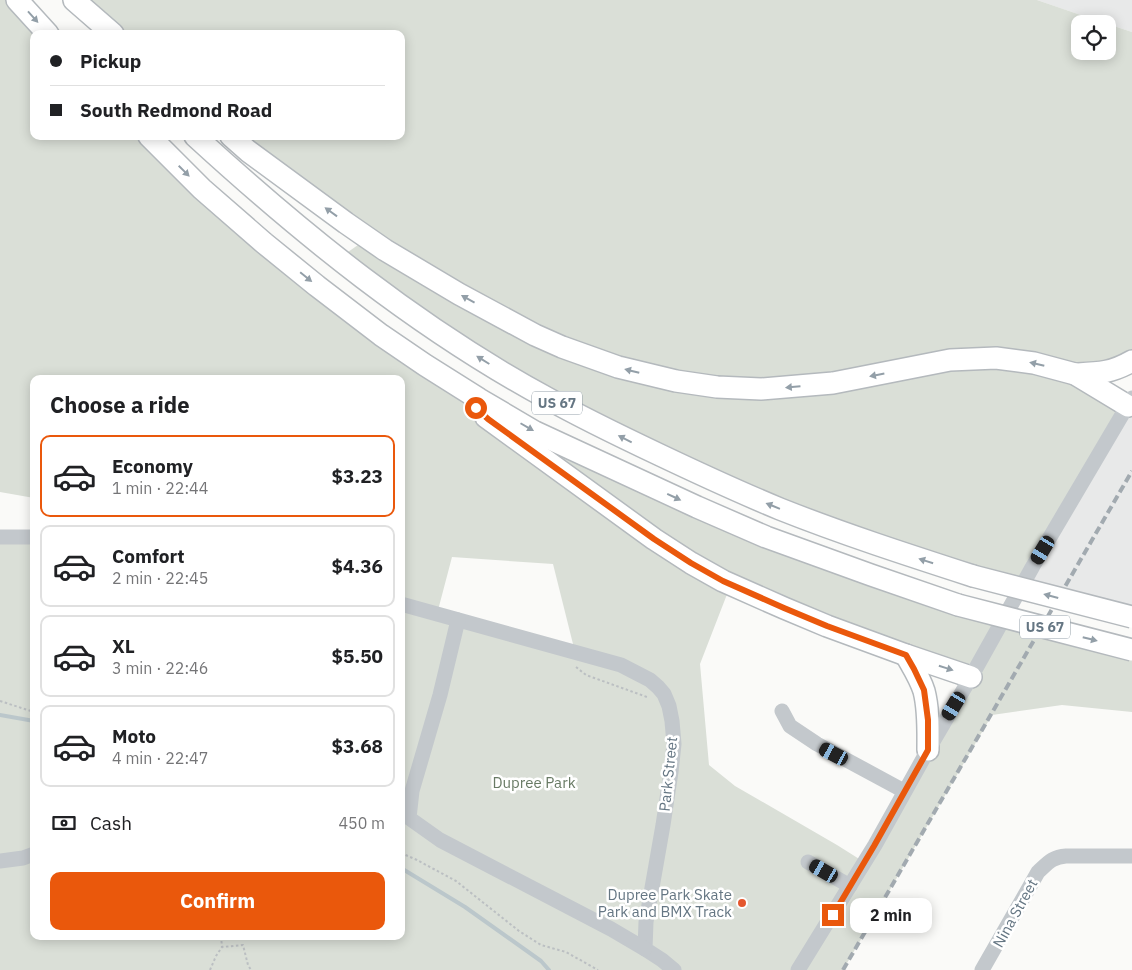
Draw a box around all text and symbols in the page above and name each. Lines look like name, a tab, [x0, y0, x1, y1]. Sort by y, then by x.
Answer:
one-way arrow	[27, 10, 39, 22]
map controls	[1071, 15, 1116, 60]
button: locate	[1071, 15, 1116, 60]
text: Pickup	[80, 49, 141, 73]
text: South Redmond Road	[80, 98, 272, 122]
one-way arrow	[177, 165, 189, 177]
one-way arrow	[324, 207, 338, 217]
one-way arrow	[300, 272, 313, 283]
one-way arrow	[461, 295, 475, 303]
one-way arrow	[477, 355, 490, 365]
one-way arrow	[1030, 360, 1045, 368]
one-way arrow	[625, 367, 640, 375]
one-way arrow	[868, 371, 884, 379]
one-way arrow	[785, 383, 801, 391]
text: Choose a ride	[50, 390, 190, 419]
road number: US 67	[532, 392, 582, 414]
route start	[465, 397, 487, 419]
one-way arrow	[521, 423, 534, 432]
one-way arrow	[618, 435, 633, 443]
icon: car	[52, 454, 97, 499]
text: Economy	[112, 454, 193, 478]
text: $3.23	[331, 464, 383, 488]
text: 1 min · 22:44	[112, 478, 208, 498]
one-way arrow	[667, 493, 681, 501]
one-way arrow	[766, 501, 780, 509]
car	[1028, 533, 1057, 567]
icon: car	[52, 544, 97, 589]
text: Comfort	[112, 544, 185, 568]
text: $4.36	[331, 554, 383, 578]
one-way arrow	[919, 556, 934, 564]
text: 2 min · 22:45	[112, 568, 208, 588]
one-way arrow	[1043, 592, 1058, 600]
road number: US 67	[1020, 616, 1070, 638]
icon: car	[52, 634, 97, 679]
text: XL	[112, 634, 135, 658]
one-way arrow	[1083, 635, 1098, 643]
text: $5.50	[331, 644, 383, 668]
text: 3 min · 22:46	[112, 658, 208, 678]
one-way arrow	[939, 665, 954, 673]
car	[939, 689, 968, 723]
icon: car	[52, 724, 97, 769]
text: Moto	[112, 724, 156, 748]
text: $3.68	[331, 734, 383, 758]
street label: Park Street	[655, 736, 681, 812]
car	[817, 740, 850, 768]
text: 4 min · 22:47	[112, 748, 208, 768]
park label: Dupree Park	[492, 773, 576, 792]
icon: cash	[50, 809, 78, 837]
text: Cash	[90, 811, 132, 835]
text: 450 m	[338, 813, 385, 833]
car	[807, 857, 840, 885]
button: Confirm	[50, 872, 385, 930]
street label: Nina Street	[988, 875, 1042, 951]
place label: Dupree Park Skate Park and BMX Track	[598, 885, 732, 921]
marker: Dupree Park Skate Park and BMX Track	[736, 897, 748, 909]
callout: 2 min	[850, 898, 933, 932]
route end	[822, 904, 844, 926]
text: 2 min	[870, 905, 912, 925]

